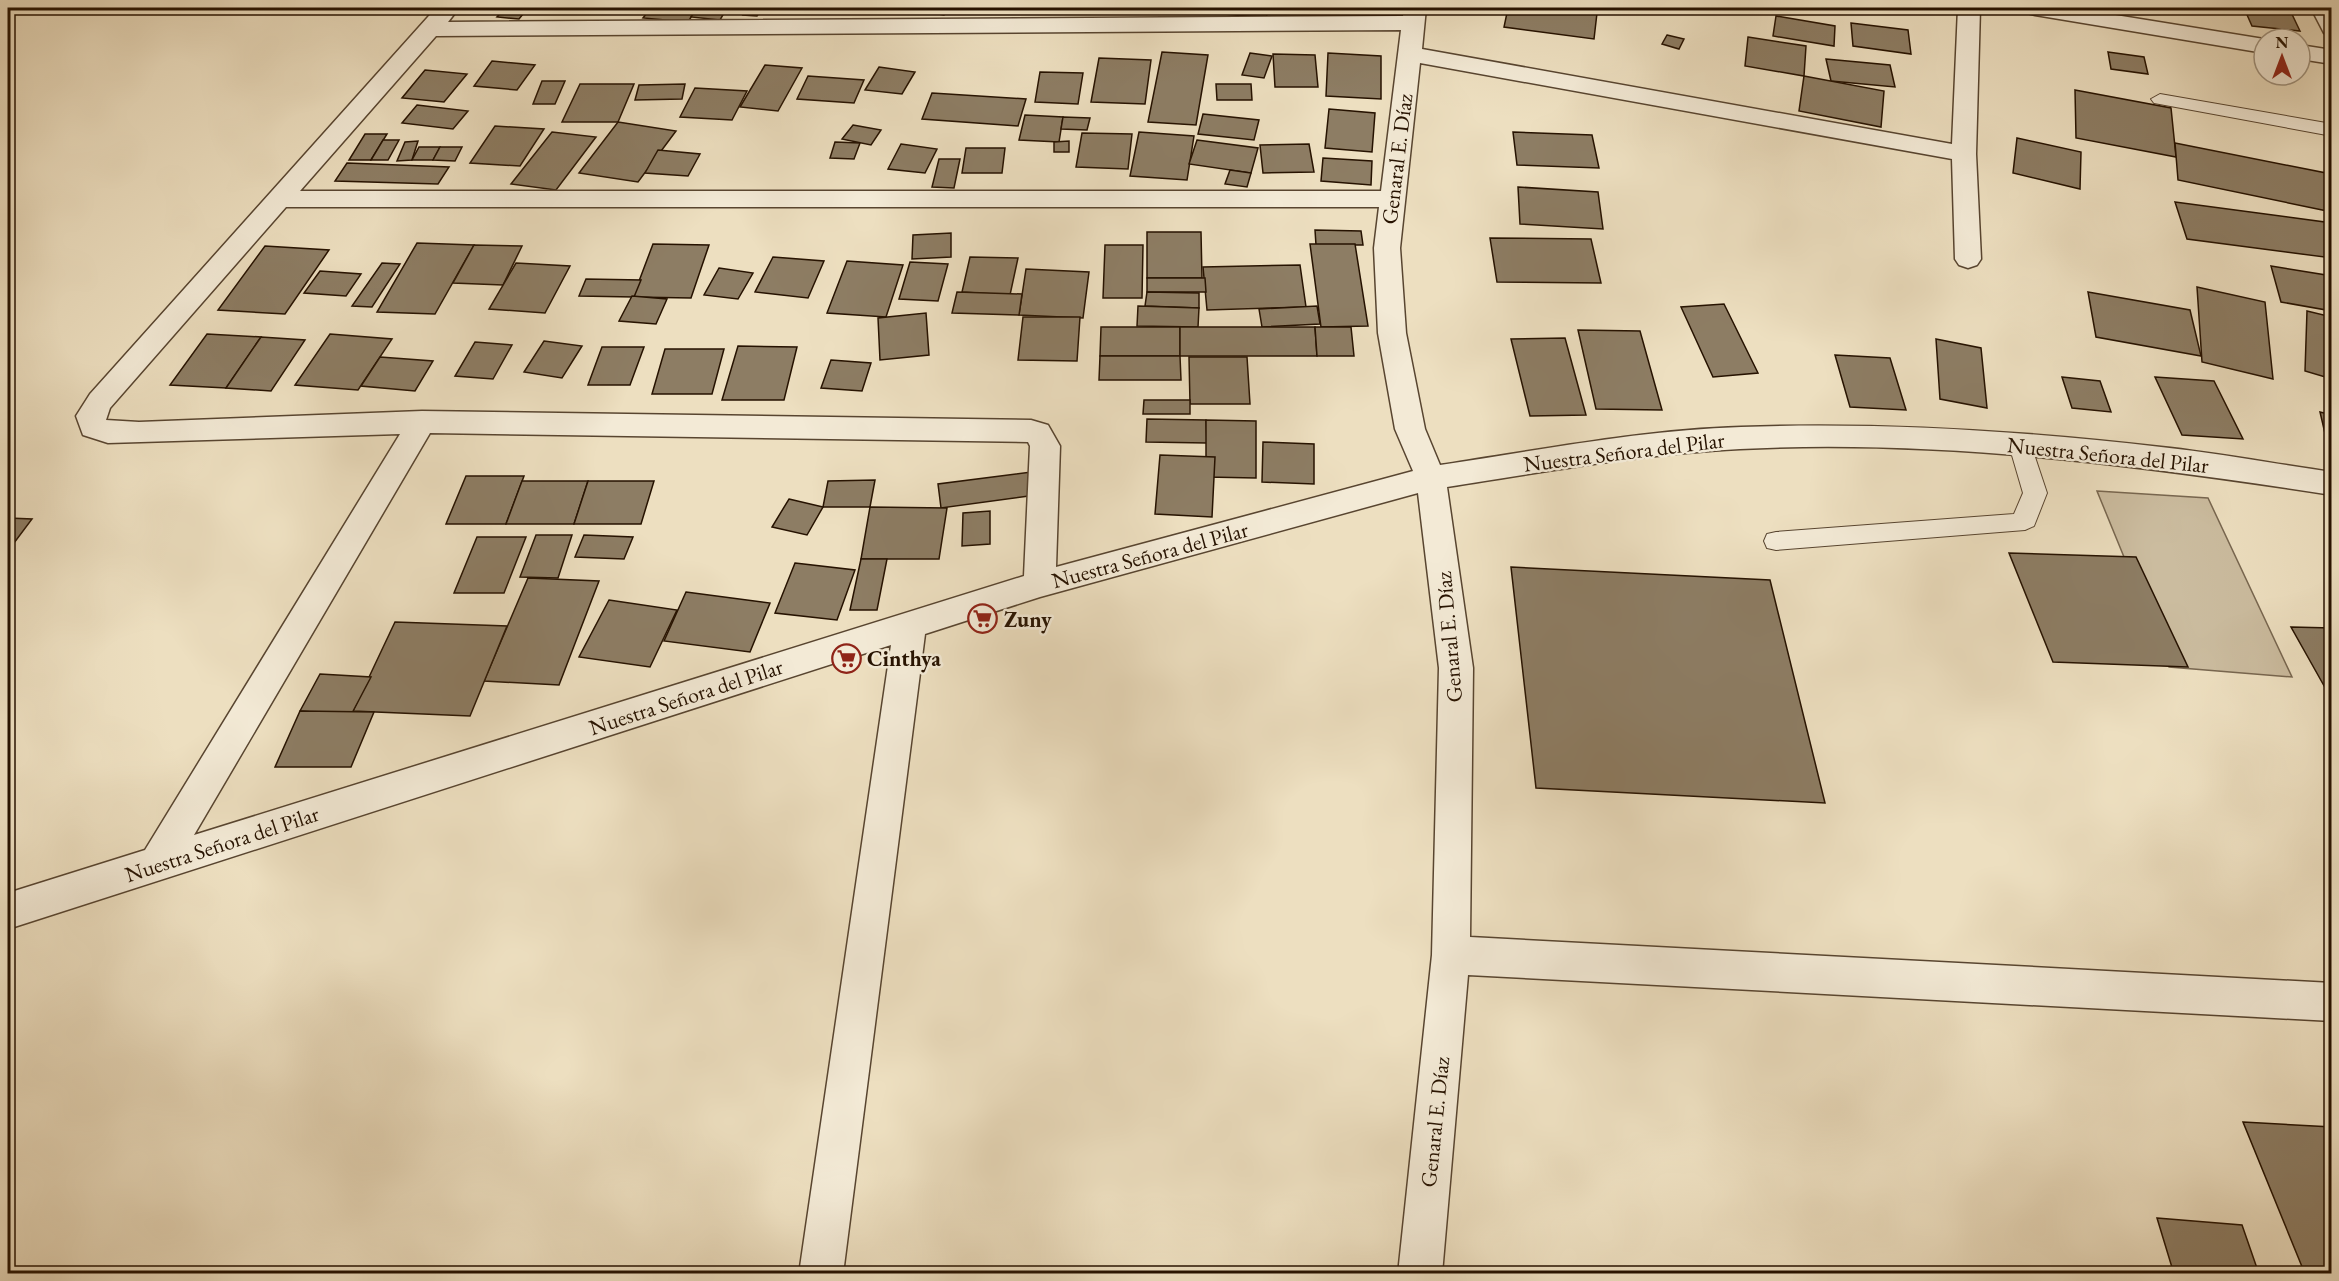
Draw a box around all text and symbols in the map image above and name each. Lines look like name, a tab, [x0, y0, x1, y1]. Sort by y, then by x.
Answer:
north arrow	[2252, 27, 2312, 87]
text: N	[2276, 32, 2289, 53]
street label: Genaral E. Díaz	[1375, 91, 1419, 226]
street label: Nuestra Señora del Pilar	[1522, 425, 1727, 479]
street label: Nuestra Señora del Pilar	[2006, 430, 2211, 480]
street label: Nuestra Señora del Pilar	[1049, 515, 1252, 595]
street label: Genaral E. Díaz	[1429, 570, 1469, 704]
supermarket icon: Zuny	[967, 603, 999, 635]
place label: Zuny	[1004, 605, 1052, 634]
supermarket icon: Cinthya	[830, 642, 862, 674]
place label: Cinthya	[867, 644, 941, 673]
street label: Nuestra Señora del Pilar	[585, 652, 787, 742]
street label: Nuestra Señora del Pilar	[121, 799, 323, 889]
street label: Genaral E. Díaz	[1414, 1054, 1456, 1189]

